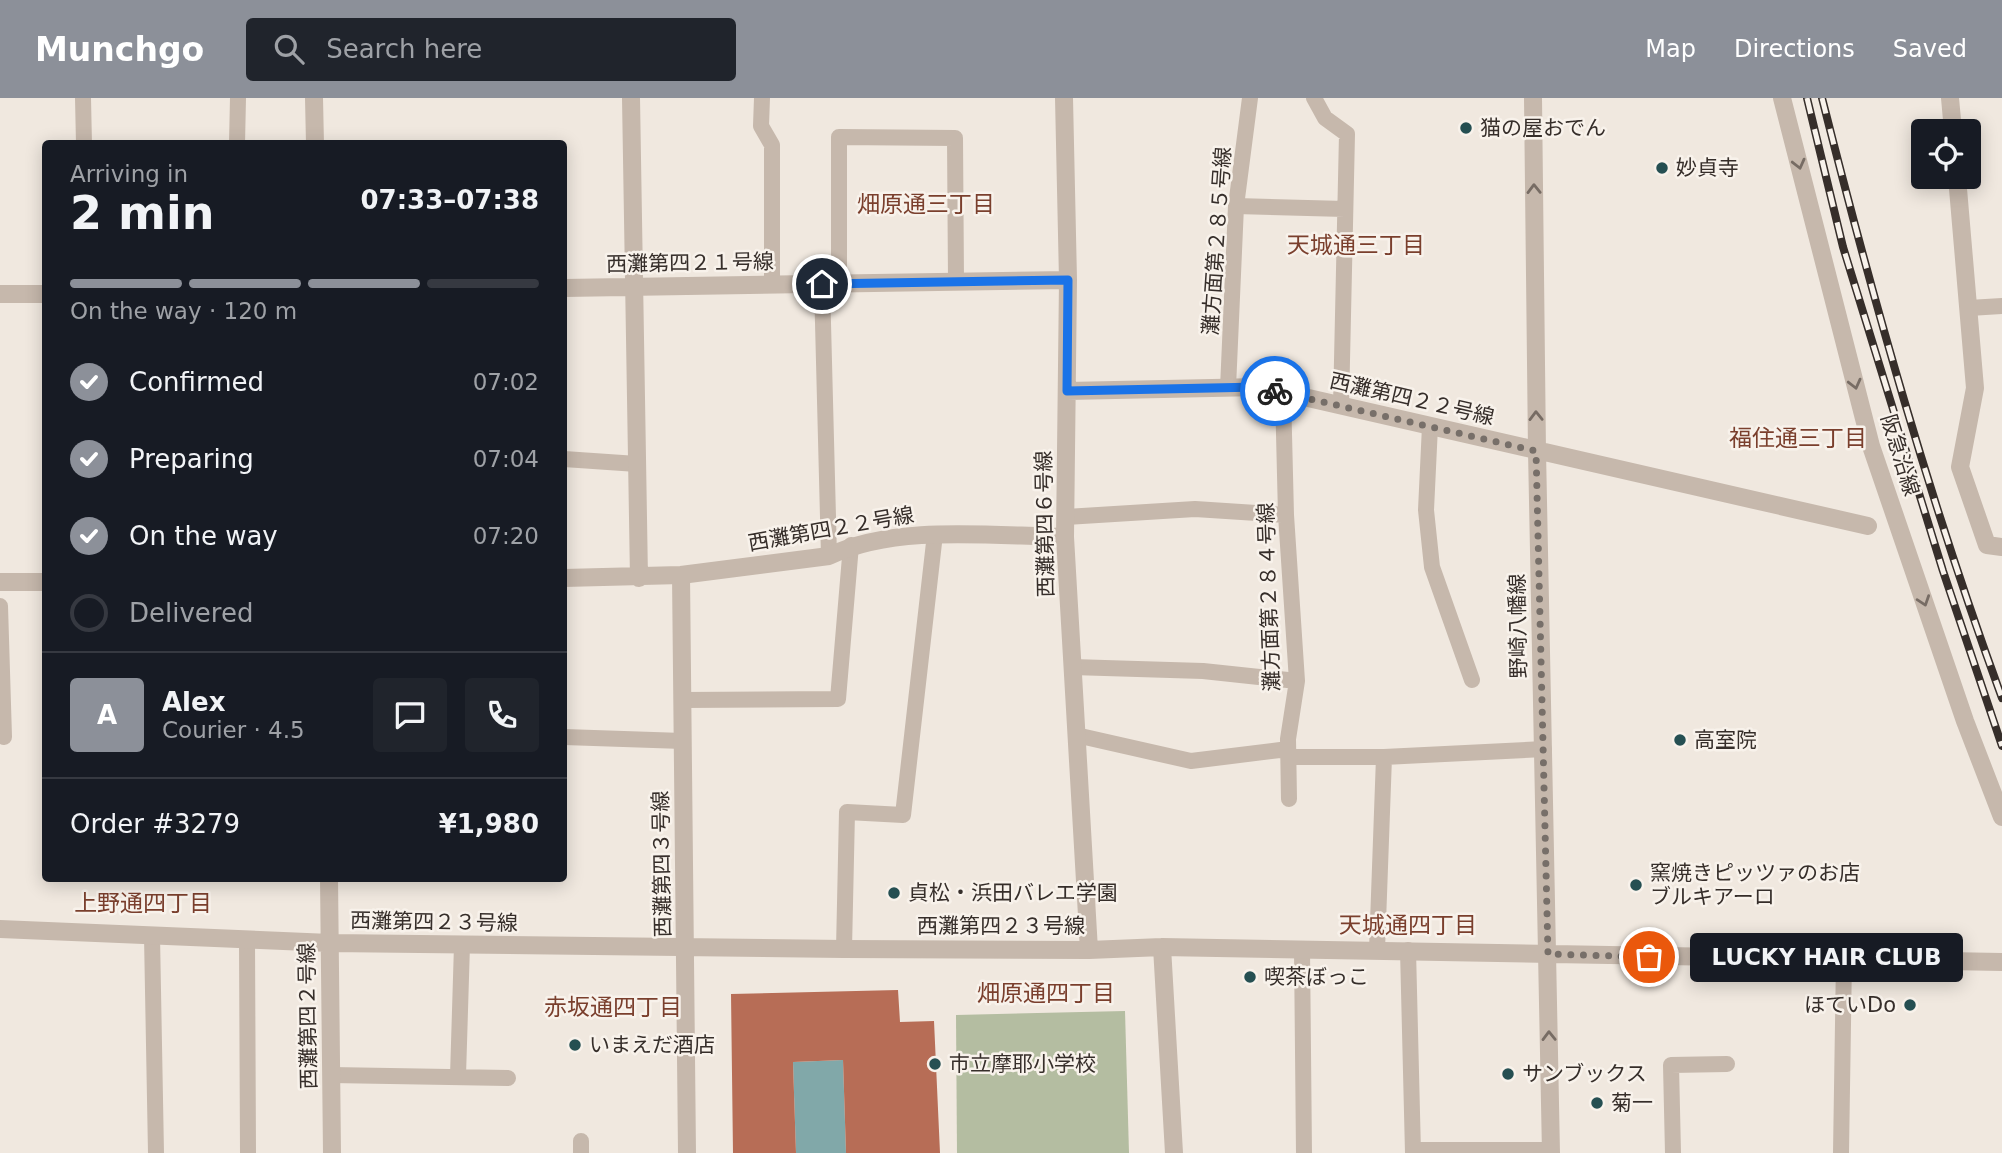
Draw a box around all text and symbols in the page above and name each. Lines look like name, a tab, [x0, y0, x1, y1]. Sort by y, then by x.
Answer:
search box	[246, 18, 736, 81]
text: Munchgo	[35, 30, 204, 69]
icon: search	[270, 30, 308, 68]
text: Search here	[326, 34, 482, 64]
text: Map	[1645, 35, 1696, 63]
text: Directions	[1734, 35, 1855, 63]
text: Saved	[1893, 35, 1967, 63]
place label: 猫の屋おでん	[1480, 116, 1606, 140]
map controls	[1911, 119, 1981, 189]
button: locate	[1911, 119, 1981, 189]
marker: 猫の屋おでん	[1458, 120, 1474, 136]
street label: 灘方面第２８５号線	[1198, 146, 1236, 336]
place label: 妙貞寺	[1676, 156, 1739, 180]
one-way arrow	[1791, 158, 1805, 170]
marker: 妙貞寺	[1654, 160, 1670, 176]
text: Arriving in	[70, 161, 188, 187]
one-way arrow	[1526, 183, 1542, 194]
text: 07:33–07:38	[360, 185, 539, 215]
text: 2 min	[70, 186, 214, 240]
district label: 畑原通三丁目	[857, 191, 995, 217]
district label: 天城通三丁目	[1287, 232, 1425, 258]
street label: 西灘第四２１号線	[606, 250, 774, 276]
pin	[792, 254, 852, 314]
icon: home	[803, 265, 841, 303]
text: On the way · 120 m	[70, 298, 297, 324]
courier	[1240, 356, 1310, 426]
icon: check	[70, 363, 108, 401]
text: Confirmed	[129, 367, 264, 397]
street label: 西灘第四２２号線	[1327, 368, 1497, 430]
text: 07:02	[473, 369, 539, 395]
icon: bike	[1256, 372, 1294, 410]
one-way arrow	[1847, 378, 1862, 390]
one-way arrow	[1528, 411, 1544, 421]
street label: 阪急沿線	[1876, 411, 1924, 499]
district label: 福住通三丁目	[1729, 425, 1867, 451]
icon: check	[70, 440, 108, 478]
text: Preparing	[129, 444, 254, 474]
text: 07:04	[473, 446, 539, 472]
street label: 西灘第四６号線	[1032, 450, 1058, 598]
street label: 灘方面第２８４号線	[1254, 502, 1284, 692]
street label: 西灘第四２２号線	[746, 503, 916, 555]
icon: check	[70, 517, 108, 555]
text: On the way	[129, 521, 278, 551]
text: 07:20	[473, 523, 539, 549]
street label: 野崎八幡線	[1505, 573, 1531, 679]
one-way arrow	[1916, 595, 1930, 607]
text: Delivered	[129, 598, 253, 628]
button: chat	[373, 678, 447, 752]
button: phone	[465, 678, 539, 752]
text: Alex	[162, 687, 225, 717]
text: A	[97, 700, 117, 730]
text: Courier · 4.5	[162, 717, 305, 743]
place label: 高室院	[1694, 728, 1757, 752]
marker: 高室院	[1672, 732, 1688, 748]
street label: 西灘第四３号線	[649, 790, 675, 938]
text: Order #3279	[70, 809, 240, 839]
text: ¥1,980	[439, 809, 539, 839]
place label: 窯焼きピッツァのお店 ブルキアーロ	[1650, 861, 1860, 909]
marker: 窯焼きピッツァのお店 ブルキアーロ	[1628, 877, 1644, 893]
place label: 貞松・浜田バレエ学園	[908, 881, 1118, 905]
marker: 貞松・浜田バレエ学園	[886, 885, 902, 901]
district label: 上野通四丁目	[74, 890, 212, 916]
street label: 西灘第四２３号線	[350, 909, 518, 935]
district label: 天城通四丁目	[1339, 912, 1477, 938]
street label: 西灘第四２３号線	[917, 914, 1085, 938]
pin	[1619, 927, 1679, 987]
callout: LUCKY HAIR CLUB	[1691, 932, 1964, 982]
icon: bag	[1630, 938, 1668, 976]
street label: 西灘第四２号線	[295, 942, 321, 1090]
text: LUCKY HAIR CLUB	[1711, 944, 1942, 970]
place label: 喫茶ぼっこ	[1264, 965, 1369, 989]
marker: 喫茶ぼっこ	[1242, 969, 1258, 985]
district label: 畑原通四丁目	[977, 980, 1115, 1006]
place label: ほていDo	[1804, 993, 1896, 1017]
district label: 赤坂通四丁目	[544, 994, 682, 1020]
marker: ほていDo	[1902, 997, 1918, 1013]
one-way arrow	[1541, 1030, 1557, 1041]
place label: いまえだ酒店	[589, 1033, 715, 1057]
marker: いまえだ酒店	[567, 1037, 583, 1053]
place label: 市立摩耶小学校	[949, 1052, 1096, 1076]
marker: 市立摩耶小学校	[927, 1056, 943, 1072]
place label: サンブックス	[1522, 1062, 1647, 1086]
marker: サンブックス	[1500, 1066, 1516, 1082]
place label: 菊一	[1611, 1091, 1653, 1115]
marker: 菊一	[1589, 1095, 1605, 1111]

